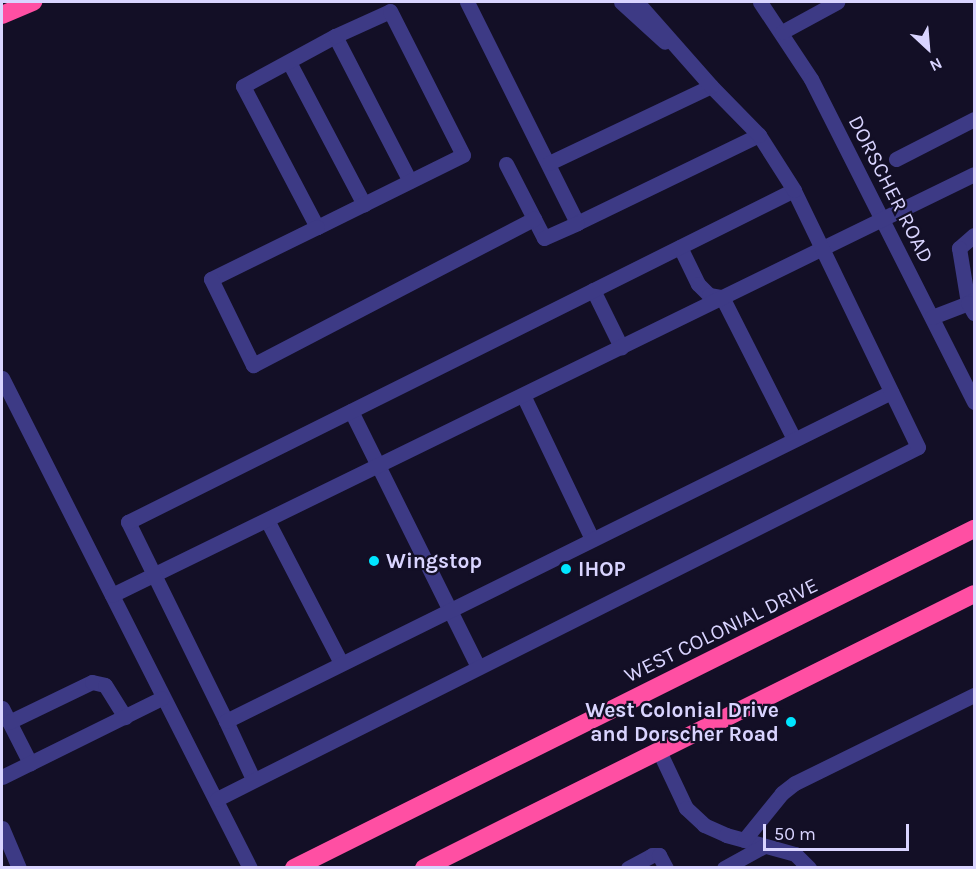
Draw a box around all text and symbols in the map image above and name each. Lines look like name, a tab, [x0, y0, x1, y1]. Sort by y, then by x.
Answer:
north arrow	[898, 18, 958, 78]
text: N	[927, 54, 945, 76]
street label: DORSCHER ROAD	[843, 111, 939, 267]
place label: Wingstop	[386, 548, 482, 574]
marker: Wingstop	[367, 554, 381, 568]
place label: IHOP	[578, 556, 626, 582]
marker: IHOP	[559, 562, 573, 576]
street label: WEST COLONIAL DRIVE	[620, 572, 822, 688]
place label: West Colonial Drive and Dorscher Road	[585, 697, 779, 747]
marker: West Colonial Drive and Dorscher Road	[784, 715, 798, 729]
scale bar	[766, 812, 912, 850]
text: 50 m	[774, 823, 816, 845]

